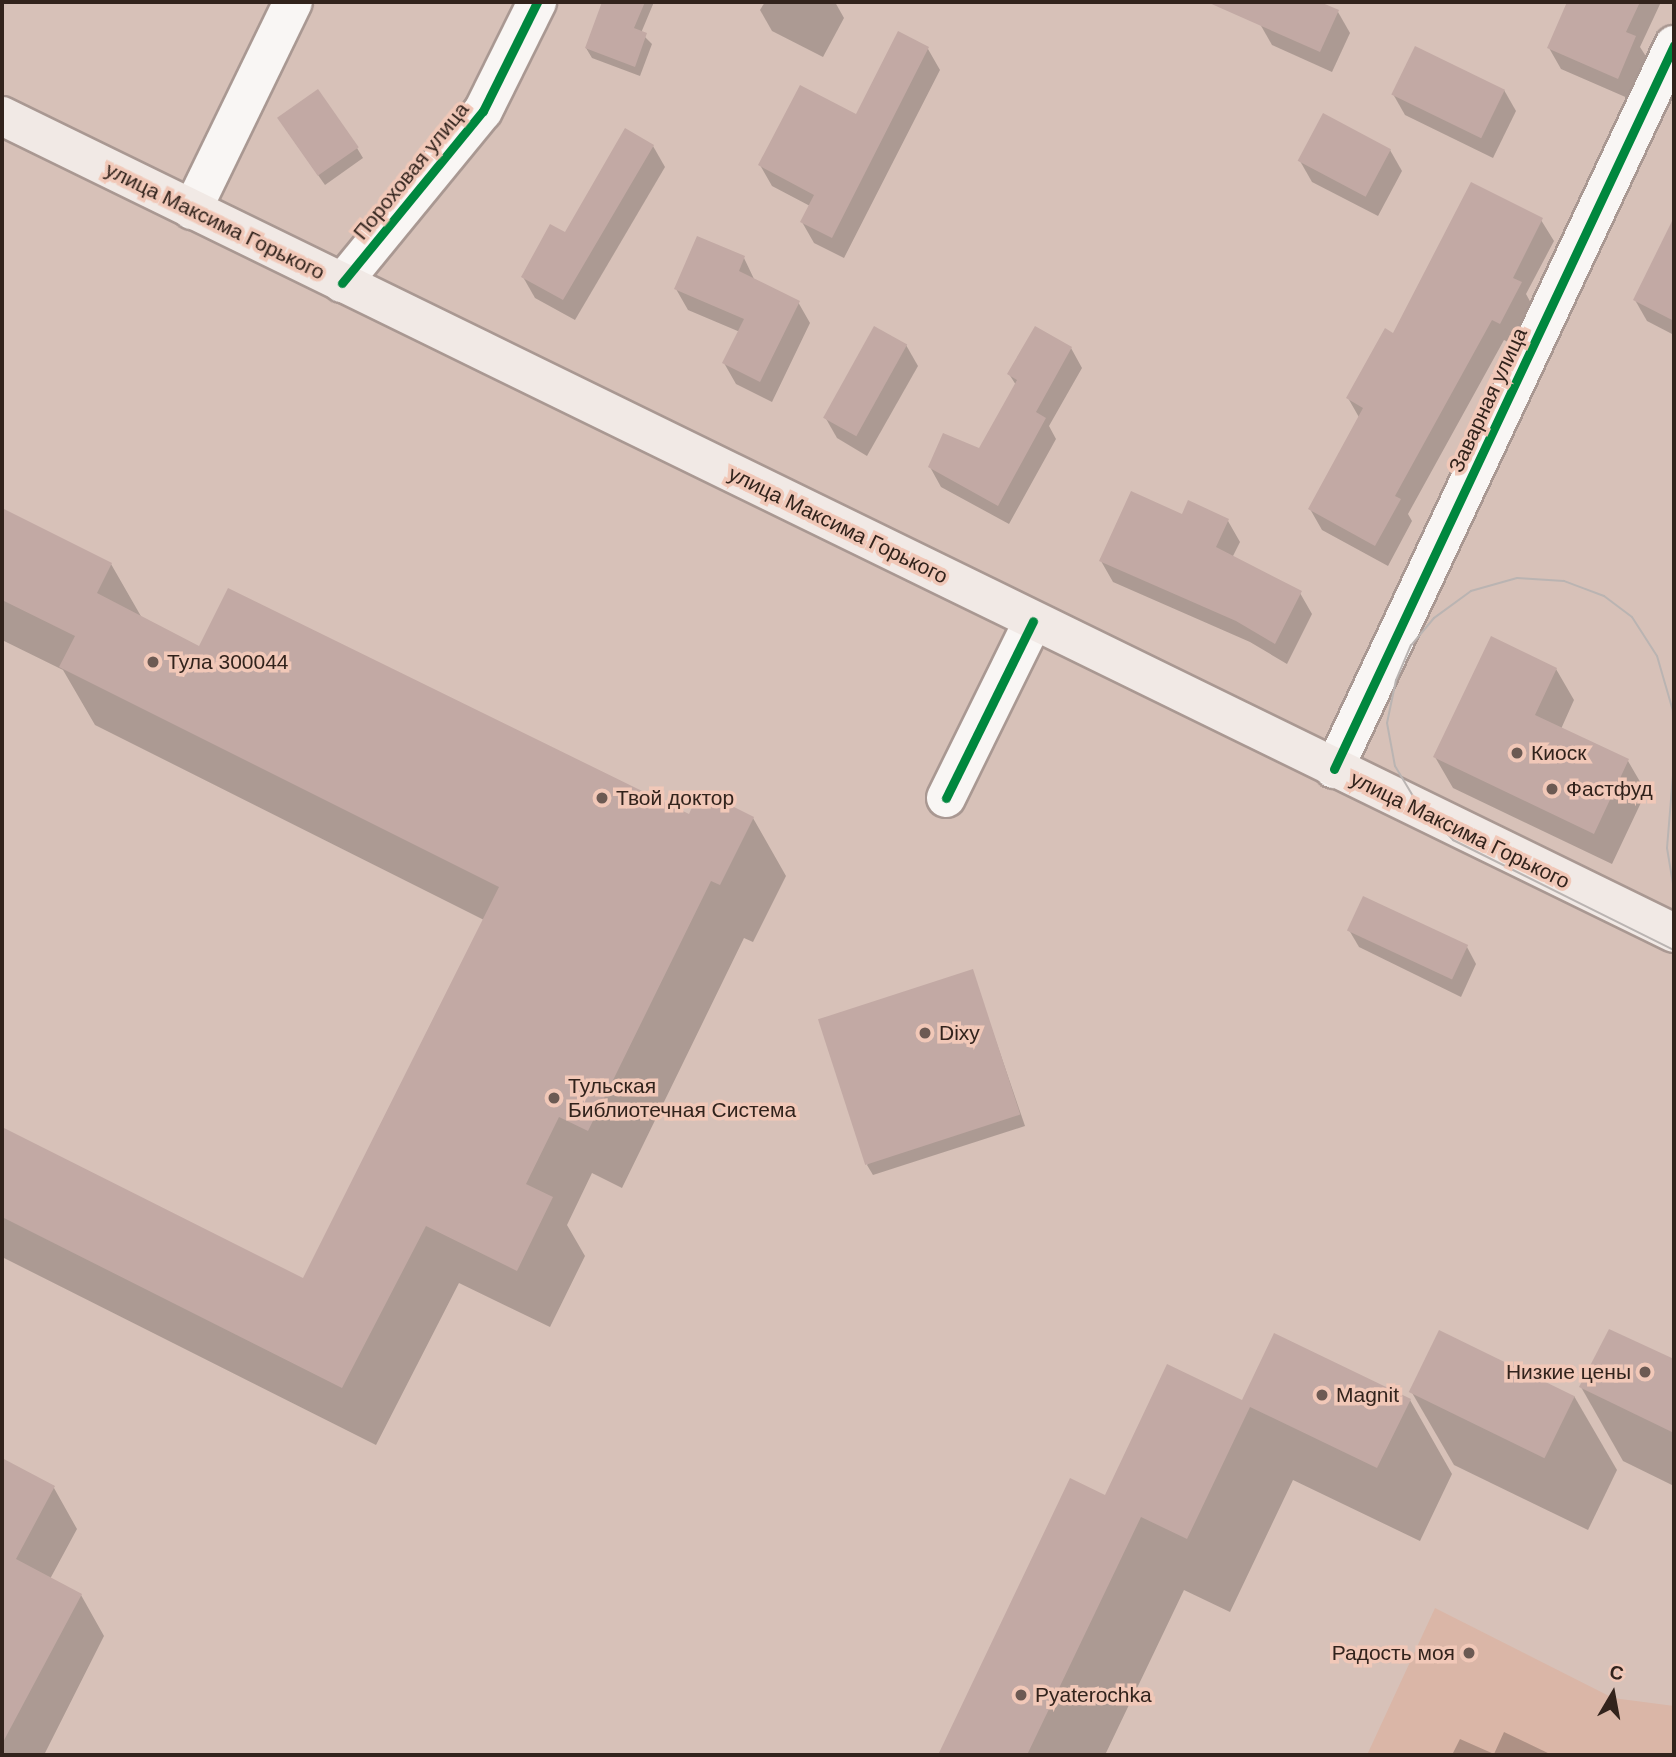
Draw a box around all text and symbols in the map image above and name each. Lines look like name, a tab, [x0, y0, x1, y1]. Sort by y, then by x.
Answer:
street label: Пороховая улица	[348, 97, 474, 245]
street label: улица Максима Горького	[101, 157, 329, 285]
street label: Заварная улица	[1443, 324, 1533, 476]
street label: улица Максима Горького	[724, 461, 952, 589]
place label: Тула 300044	[167, 649, 289, 675]
marker: Тула 300044	[145, 654, 161, 670]
place label: Киоск	[1531, 740, 1586, 766]
marker: Киоск	[1509, 745, 1525, 761]
street label: улица Максима Горького	[1346, 766, 1574, 894]
place label: Фастфуд	[1566, 776, 1653, 802]
marker: Фастфуд	[1544, 781, 1560, 797]
place label: Твой доктор	[616, 785, 734, 811]
marker: Твой доктор	[594, 790, 610, 806]
place label: Dixy	[939, 1020, 980, 1046]
marker: Dixy	[917, 1025, 933, 1041]
place label: Тульская Библиотечная Система	[568, 1073, 796, 1123]
marker: Тульская Библиотечная Система	[546, 1090, 562, 1106]
place label: Низкие цены	[1506, 1359, 1631, 1385]
marker: Низкие цены	[1637, 1364, 1653, 1380]
place label: Magnit	[1336, 1382, 1399, 1408]
marker: Magnit	[1314, 1387, 1330, 1403]
place label: Радость моя	[1332, 1640, 1455, 1666]
marker: Радость моя	[1461, 1645, 1477, 1661]
north arrow	[1578, 1659, 1648, 1729]
text: С	[1608, 1661, 1625, 1684]
place label: Pyaterochka	[1035, 1682, 1152, 1708]
marker: Pyaterochka	[1013, 1687, 1029, 1703]

